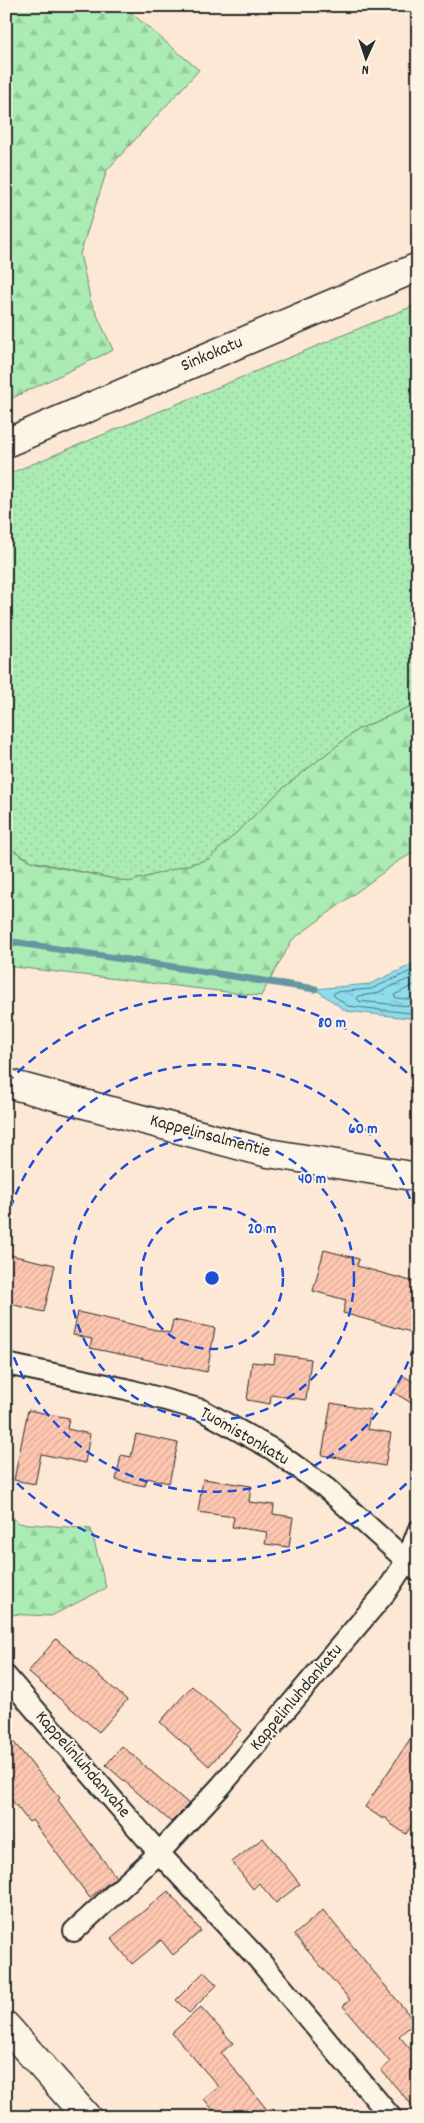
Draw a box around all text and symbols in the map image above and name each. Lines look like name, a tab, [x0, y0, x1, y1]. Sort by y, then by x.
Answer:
north arrow	[342, 32, 392, 82]
text: N	[361, 59, 369, 79]
street label: Sinkokatu	[177, 331, 247, 379]
text: 80 m	[318, 1013, 346, 1035]
street label: Kappelinsalmentie	[147, 1109, 273, 1165]
text: 60 m	[348, 1119, 378, 1141]
text: 40 m	[298, 1169, 326, 1191]
text: 20 m	[248, 1219, 276, 1241]
centre of rings	[203, 1269, 221, 1287]
street label: Tuomistonkatu	[195, 1401, 293, 1473]
street label: Kappelinluhdankatu	[245, 1639, 349, 1757]
street label: Kappelinluhdanvahe	[28, 1706, 136, 1824]

